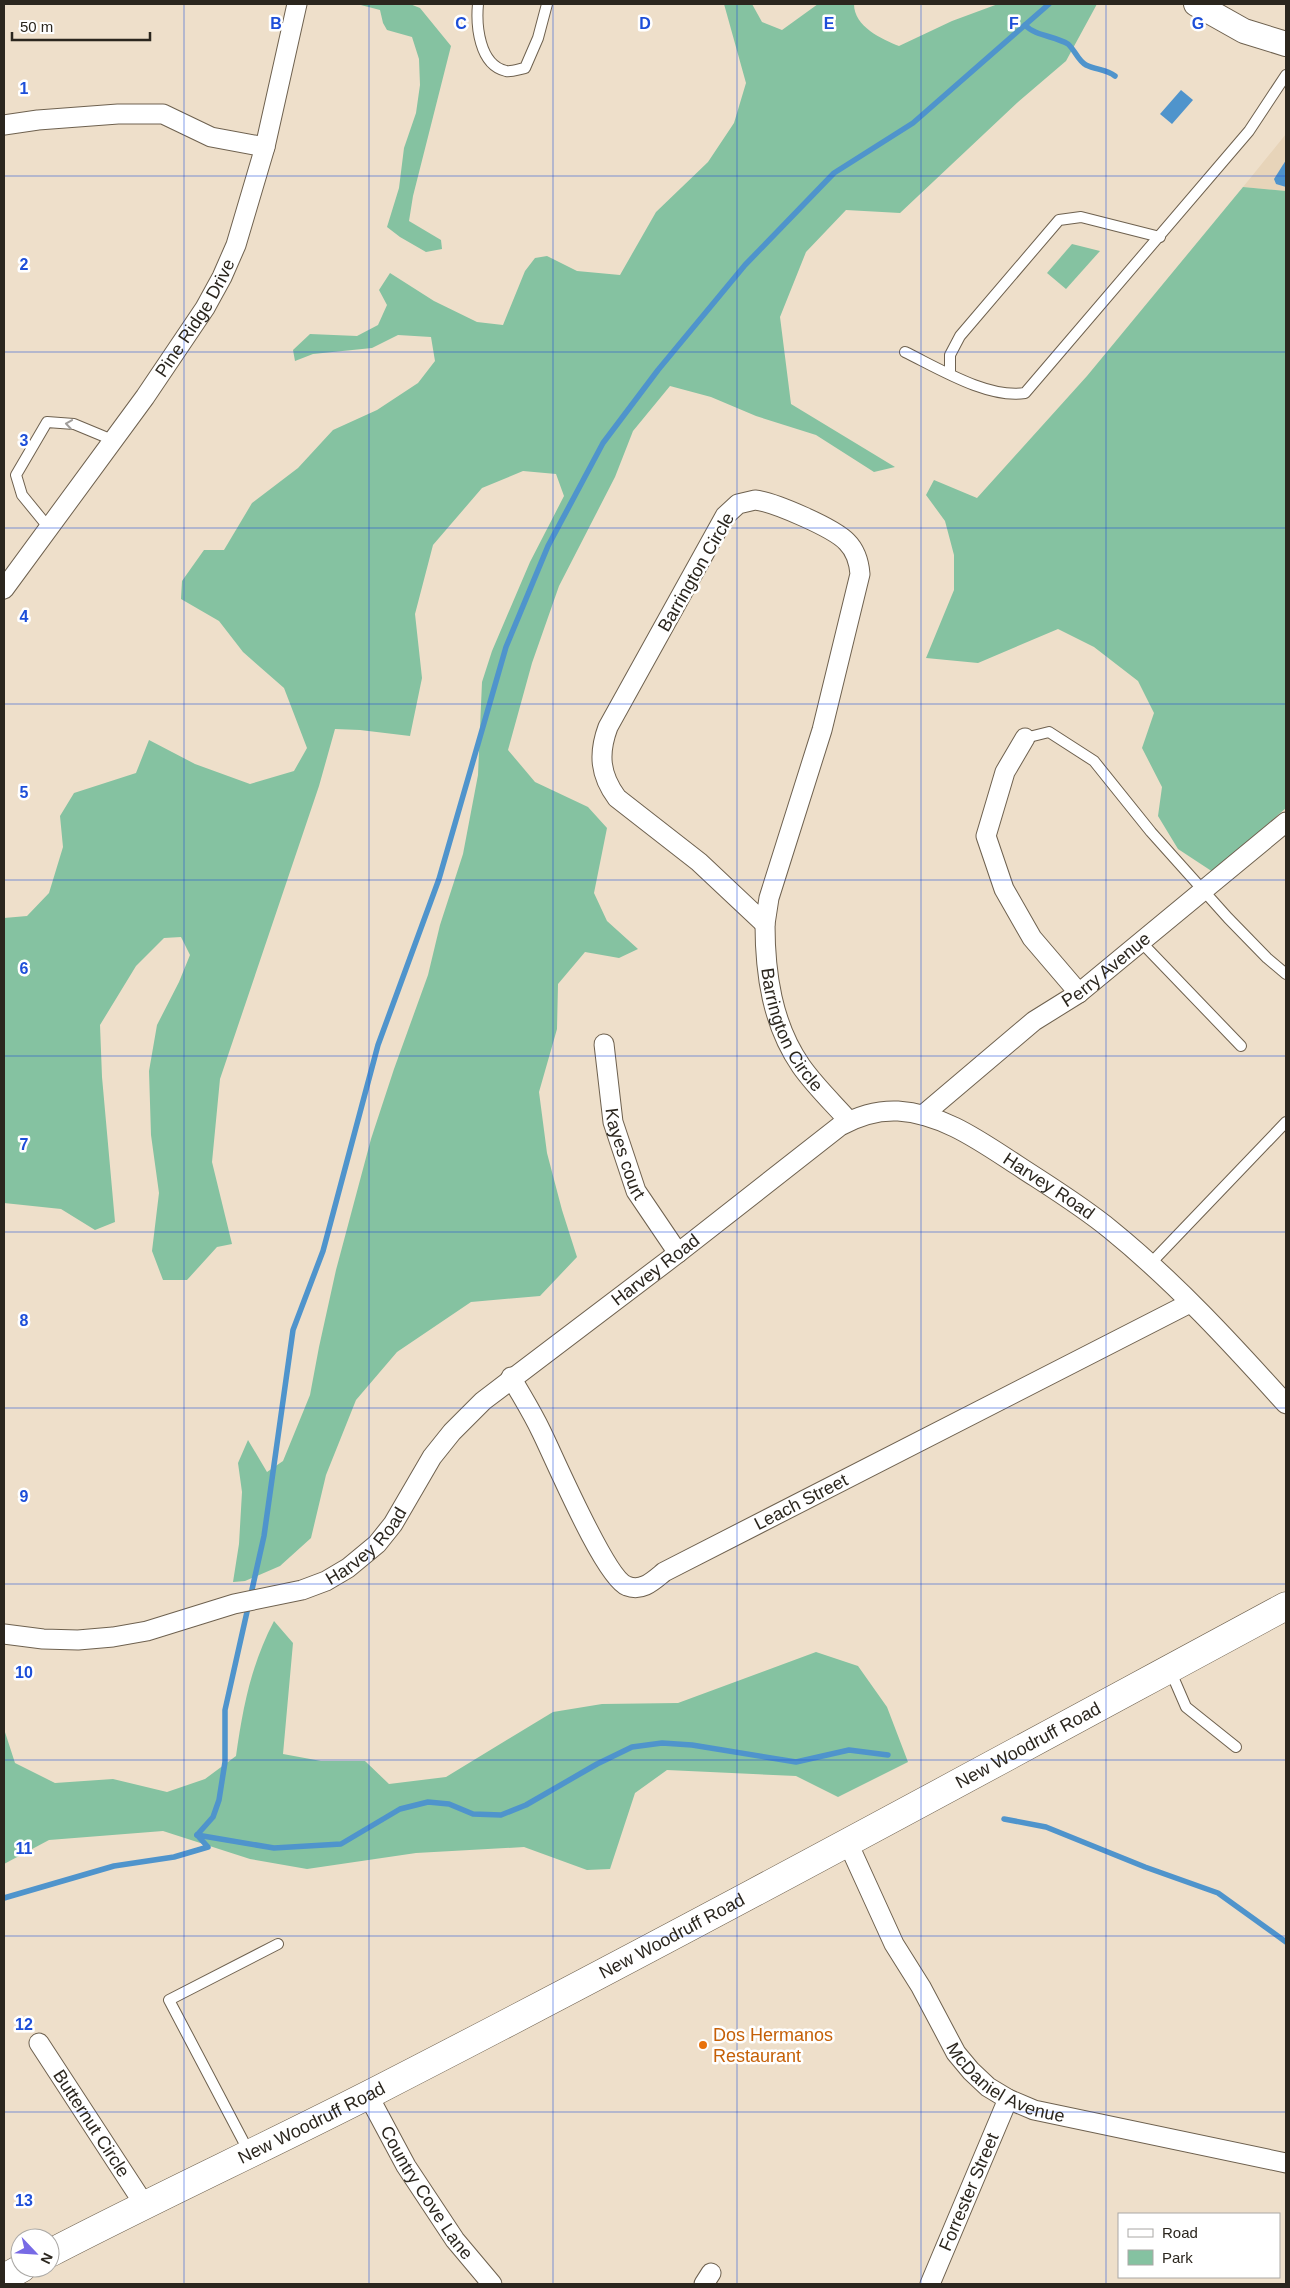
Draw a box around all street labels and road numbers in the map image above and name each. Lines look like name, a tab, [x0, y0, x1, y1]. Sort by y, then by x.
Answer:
street label: Pine Ridge Drive	[151, 256, 239, 381]
street label: Barrington Circle	[654, 509, 738, 635]
street label: Perry Avenue	[1058, 928, 1154, 1011]
street label: Barrington Circle	[757, 967, 827, 1095]
street label: Kayes court	[601, 1107, 649, 1203]
street label: Harvey Road	[999, 1149, 1098, 1224]
street label: Harvey Road	[608, 1230, 703, 1310]
street label: Leach Street	[751, 1470, 851, 1534]
street label: Harvey Road	[322, 1504, 410, 1589]
street label: New Woodruff Road	[952, 1698, 1104, 1792]
street label: New Woodruff Road	[596, 1890, 748, 1983]
street label: McDaniel Avenue	[942, 2039, 1067, 2126]
street label: Butternut Circle	[49, 2066, 134, 2181]
street label: New Woodruff Road	[235, 2078, 388, 2168]
street label: Country Cove Lane	[376, 2122, 477, 2264]
street label: Forrester Street	[935, 2130, 1003, 2254]

